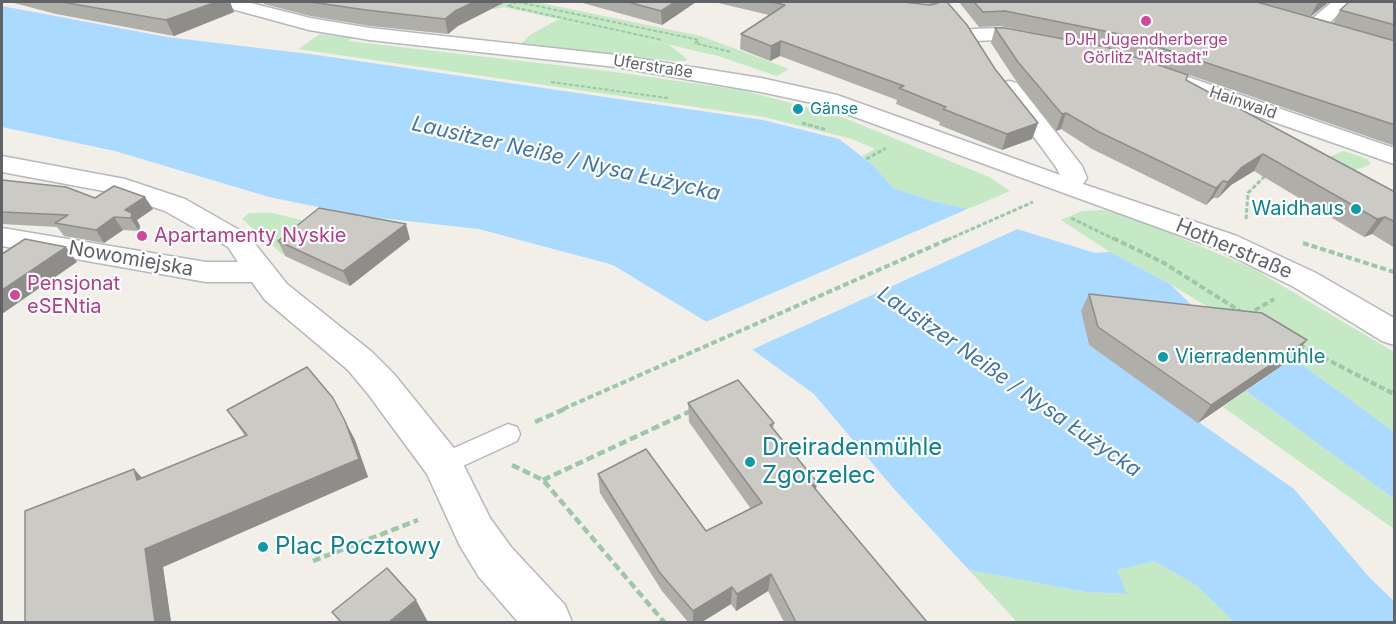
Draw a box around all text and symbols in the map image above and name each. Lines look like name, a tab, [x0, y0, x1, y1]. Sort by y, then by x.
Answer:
marker: DJH Jugendherberge Görlitz "Altstadt"	[1139, 14, 1153, 28]
place label: DJH Jugendherberge Görlitz "Altstadt"	[1064, 30, 1228, 68]
street label: Uferstraße	[612, 51, 694, 83]
street label: Hainwald	[1207, 83, 1279, 123]
place label: Gänse	[810, 99, 858, 119]
marker: Gänse	[791, 102, 805, 116]
water label: Lausitzer Neiße / Nysa Łużycka	[409, 111, 723, 207]
place label: Waidhaus	[1252, 197, 1344, 221]
marker: Waidhaus	[1349, 202, 1363, 216]
street label: Hotherstraße	[1172, 214, 1296, 284]
place label: Apartamenty Nyskie	[154, 224, 346, 248]
marker: Apartamenty Nyskie	[135, 229, 149, 243]
street label: Nowomiejska	[67, 236, 195, 282]
place label: Pensjonat eSENtia	[27, 272, 120, 319]
water label: Lausitzer Neiße / Nysa Łużycka	[872, 281, 1146, 483]
marker: Pensjonat eSENtia	[8, 288, 22, 302]
place label: Vierradenmühle	[1175, 345, 1325, 369]
marker: Vierradenmühle	[1156, 350, 1170, 364]
place label: Dreiradenmühle Zgorzelec	[762, 434, 942, 490]
marker: Dreiradenmühle Zgorzelec	[743, 455, 757, 469]
place label: Plac Pocztowy	[275, 533, 441, 561]
marker: Plac Pocztowy	[256, 540, 270, 554]

